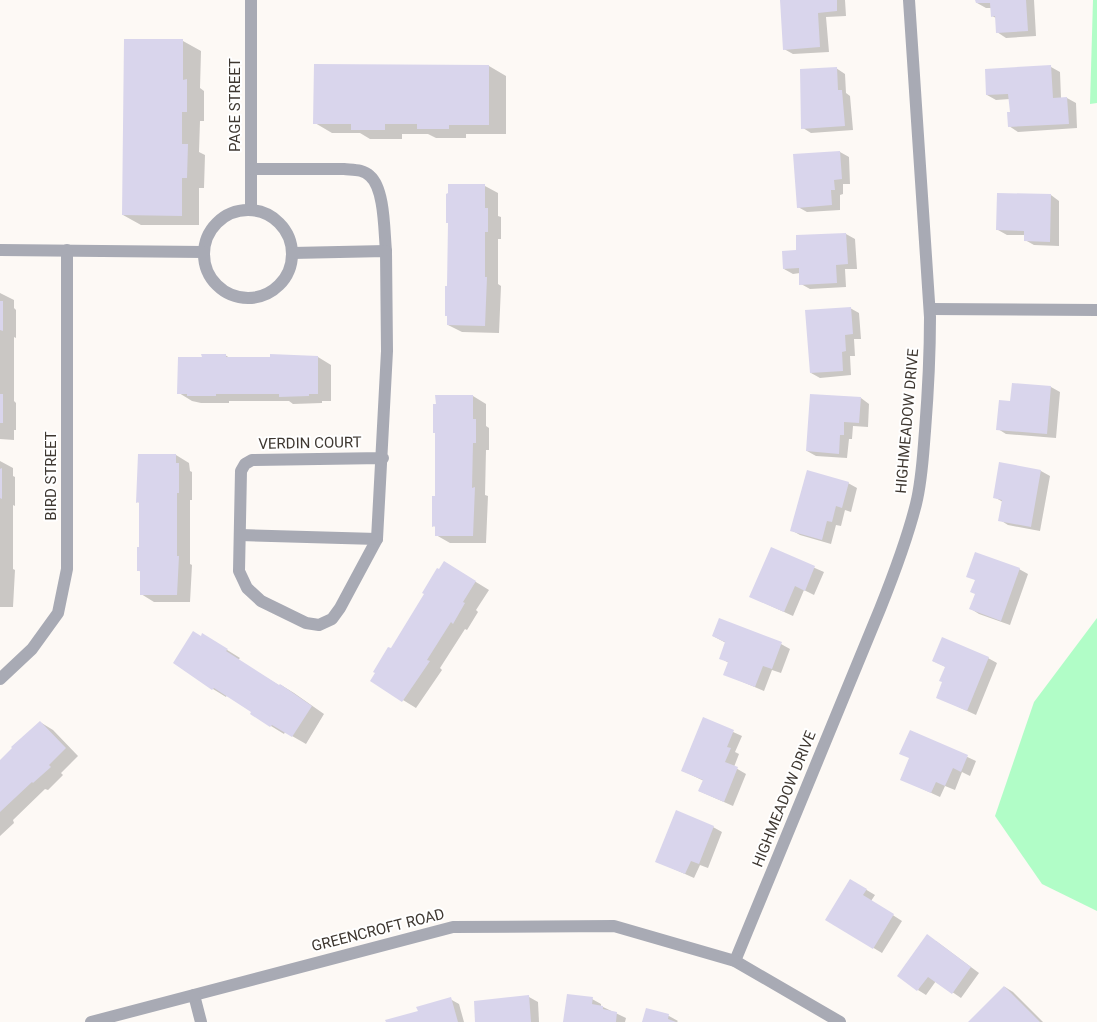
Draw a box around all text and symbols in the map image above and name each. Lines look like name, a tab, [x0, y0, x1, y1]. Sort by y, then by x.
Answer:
street label: PAGE STREET	[226, 58, 244, 152]
street label: HIGHMEADOW DRIVE	[892, 347, 922, 494]
street label: BIRD STREET	[42, 431, 60, 521]
street label: VERDIN COURT	[258, 433, 362, 453]
street label: HIGHMEADOW DRIVE	[748, 728, 820, 870]
street label: GREENCROFT ROAD	[310, 905, 446, 955]

